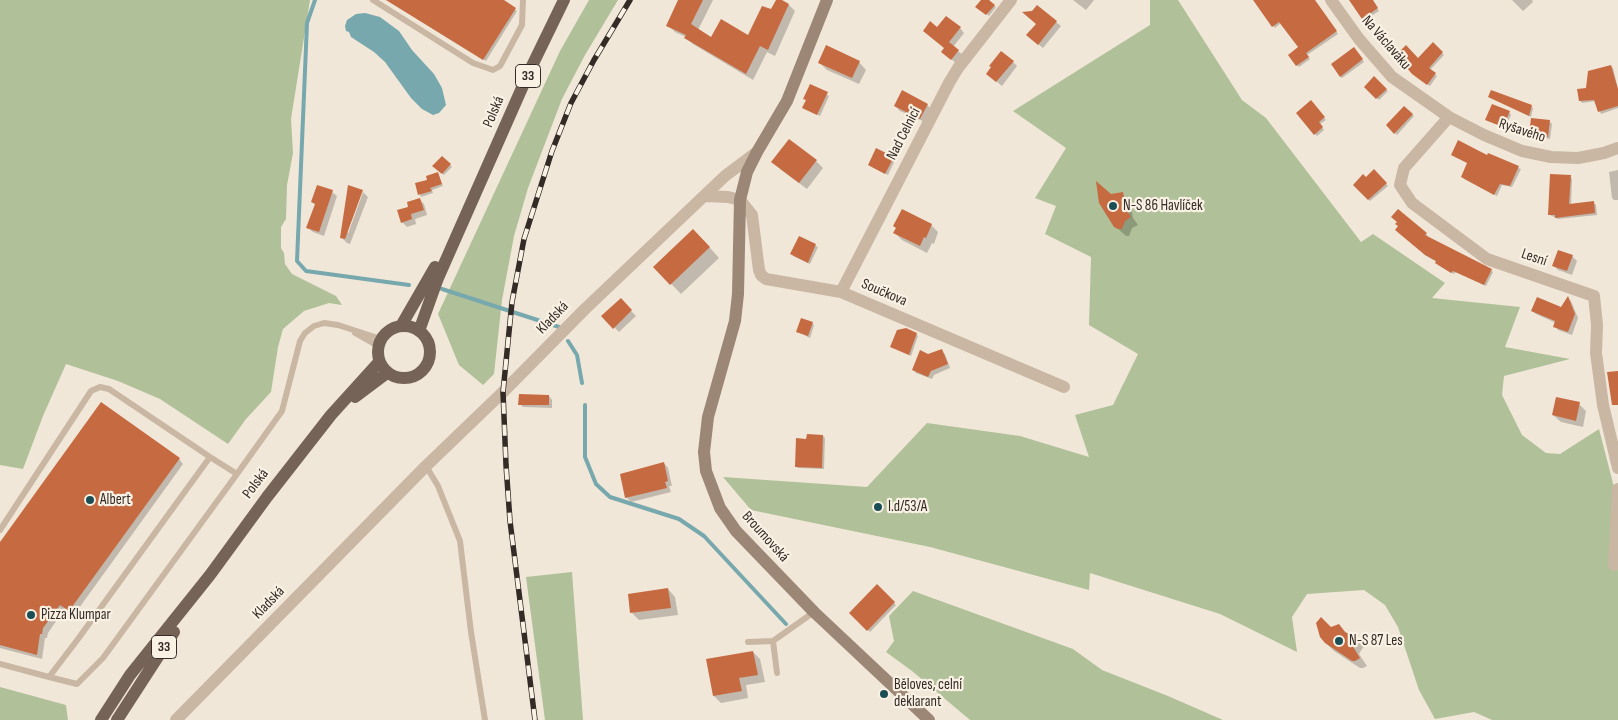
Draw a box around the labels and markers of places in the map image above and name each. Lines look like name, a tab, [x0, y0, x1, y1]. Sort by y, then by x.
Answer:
place label: N-S 86 Havlíček	[1123, 197, 1203, 215]
marker: N-S 86 Havlíček	[1107, 200, 1119, 212]
place label: Albert	[100, 491, 131, 509]
marker: Albert	[84, 494, 96, 506]
place label: I.d/53/A	[888, 498, 927, 516]
marker: I.d/53/A	[872, 501, 884, 513]
place label: Pizza Klumpar	[41, 606, 111, 624]
marker: Pizza Klumpar	[25, 609, 37, 621]
place label: N-S 87 Les	[1349, 632, 1403, 650]
marker: N-S 87 Les	[1333, 635, 1345, 647]
place label: Běloves, celní deklarant	[894, 676, 962, 711]
marker: Běloves, celní deklarant	[878, 688, 890, 700]

